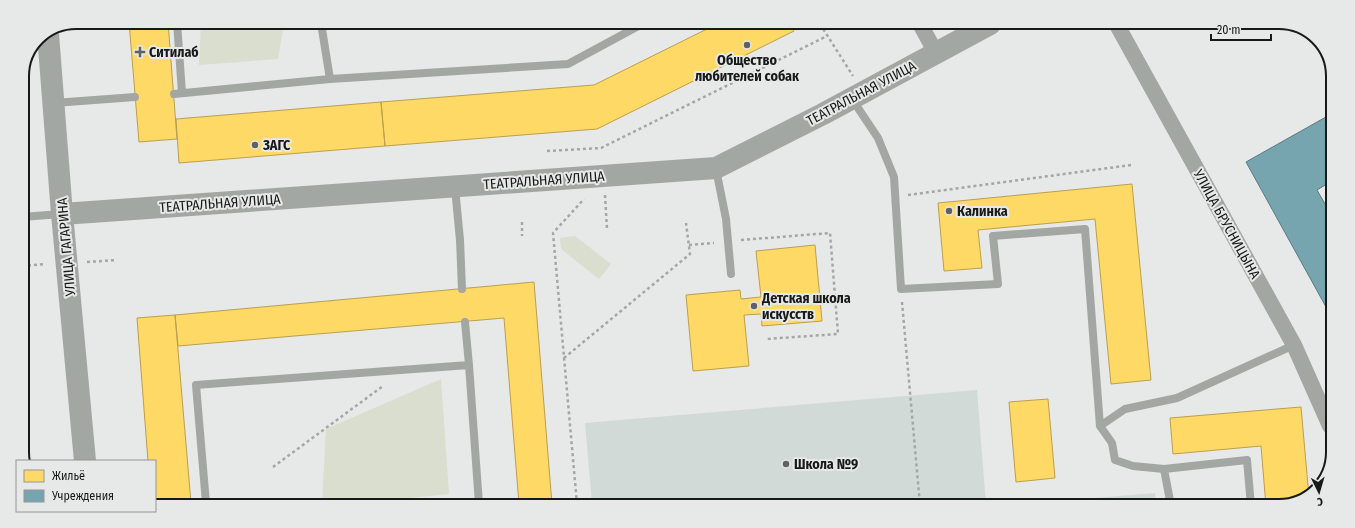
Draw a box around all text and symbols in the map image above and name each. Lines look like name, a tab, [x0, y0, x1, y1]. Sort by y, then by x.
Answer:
scale bar	[1211, 16, 1271, 42]
text: 20 m	[1217, 23, 1241, 37]
marker: Общество любителей собак	[742, 40, 752, 50]
place label: Ситилаб	[149, 44, 199, 61]
marker: Ситилаб	[134, 46, 146, 58]
place label: Общество любителей собак	[695, 52, 800, 85]
street label: ТЕАТРАЛЬНАЯ УЛИЦА	[804, 57, 919, 129]
place label: ЗАГС	[262, 137, 291, 154]
marker: ЗАГС	[250, 140, 260, 150]
street label: УЛИЦА БРУСНИЦЫНА	[1189, 166, 1264, 282]
street label: ТЕАТРАЛЬНАЯ УЛИЦА	[483, 168, 606, 193]
street label: ТЕАТРАЛЬНАЯ УЛИЦА	[159, 191, 282, 216]
street label: УЛИЦА ГАГАРИНА	[54, 196, 79, 298]
place label: Калинка	[957, 203, 1008, 220]
marker: Калинка	[944, 206, 954, 216]
place label: Детская школа искусств	[761, 290, 851, 323]
marker: Детская школа искусств	[749, 301, 759, 311]
place label: Школа №9	[794, 456, 858, 473]
marker: Школа №9	[781, 459, 791, 469]
legend	[16, 460, 156, 512]
text: Жильё	[52, 469, 85, 483]
north arrow	[1299, 472, 1339, 512]
text: Учреждения	[51, 489, 114, 503]
text: С	[1316, 495, 1323, 508]

